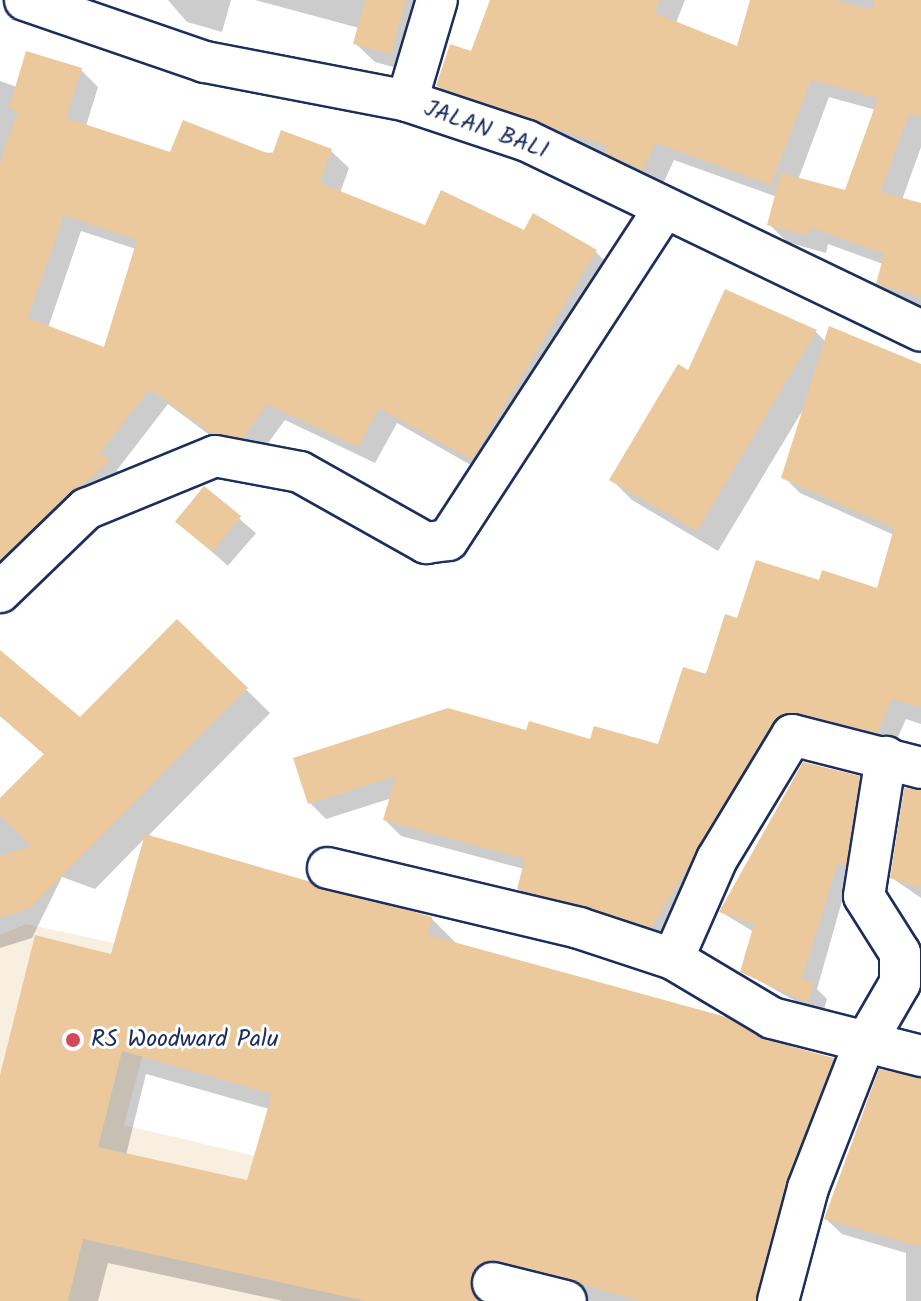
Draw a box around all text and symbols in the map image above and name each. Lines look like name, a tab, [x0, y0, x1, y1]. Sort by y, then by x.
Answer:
street label: JALAN BALI	[420, 94, 552, 166]
place label: RS Woodward Palu	[91, 1026, 279, 1054]
marker: RS Woodward Palu	[62, 1029, 84, 1051]

